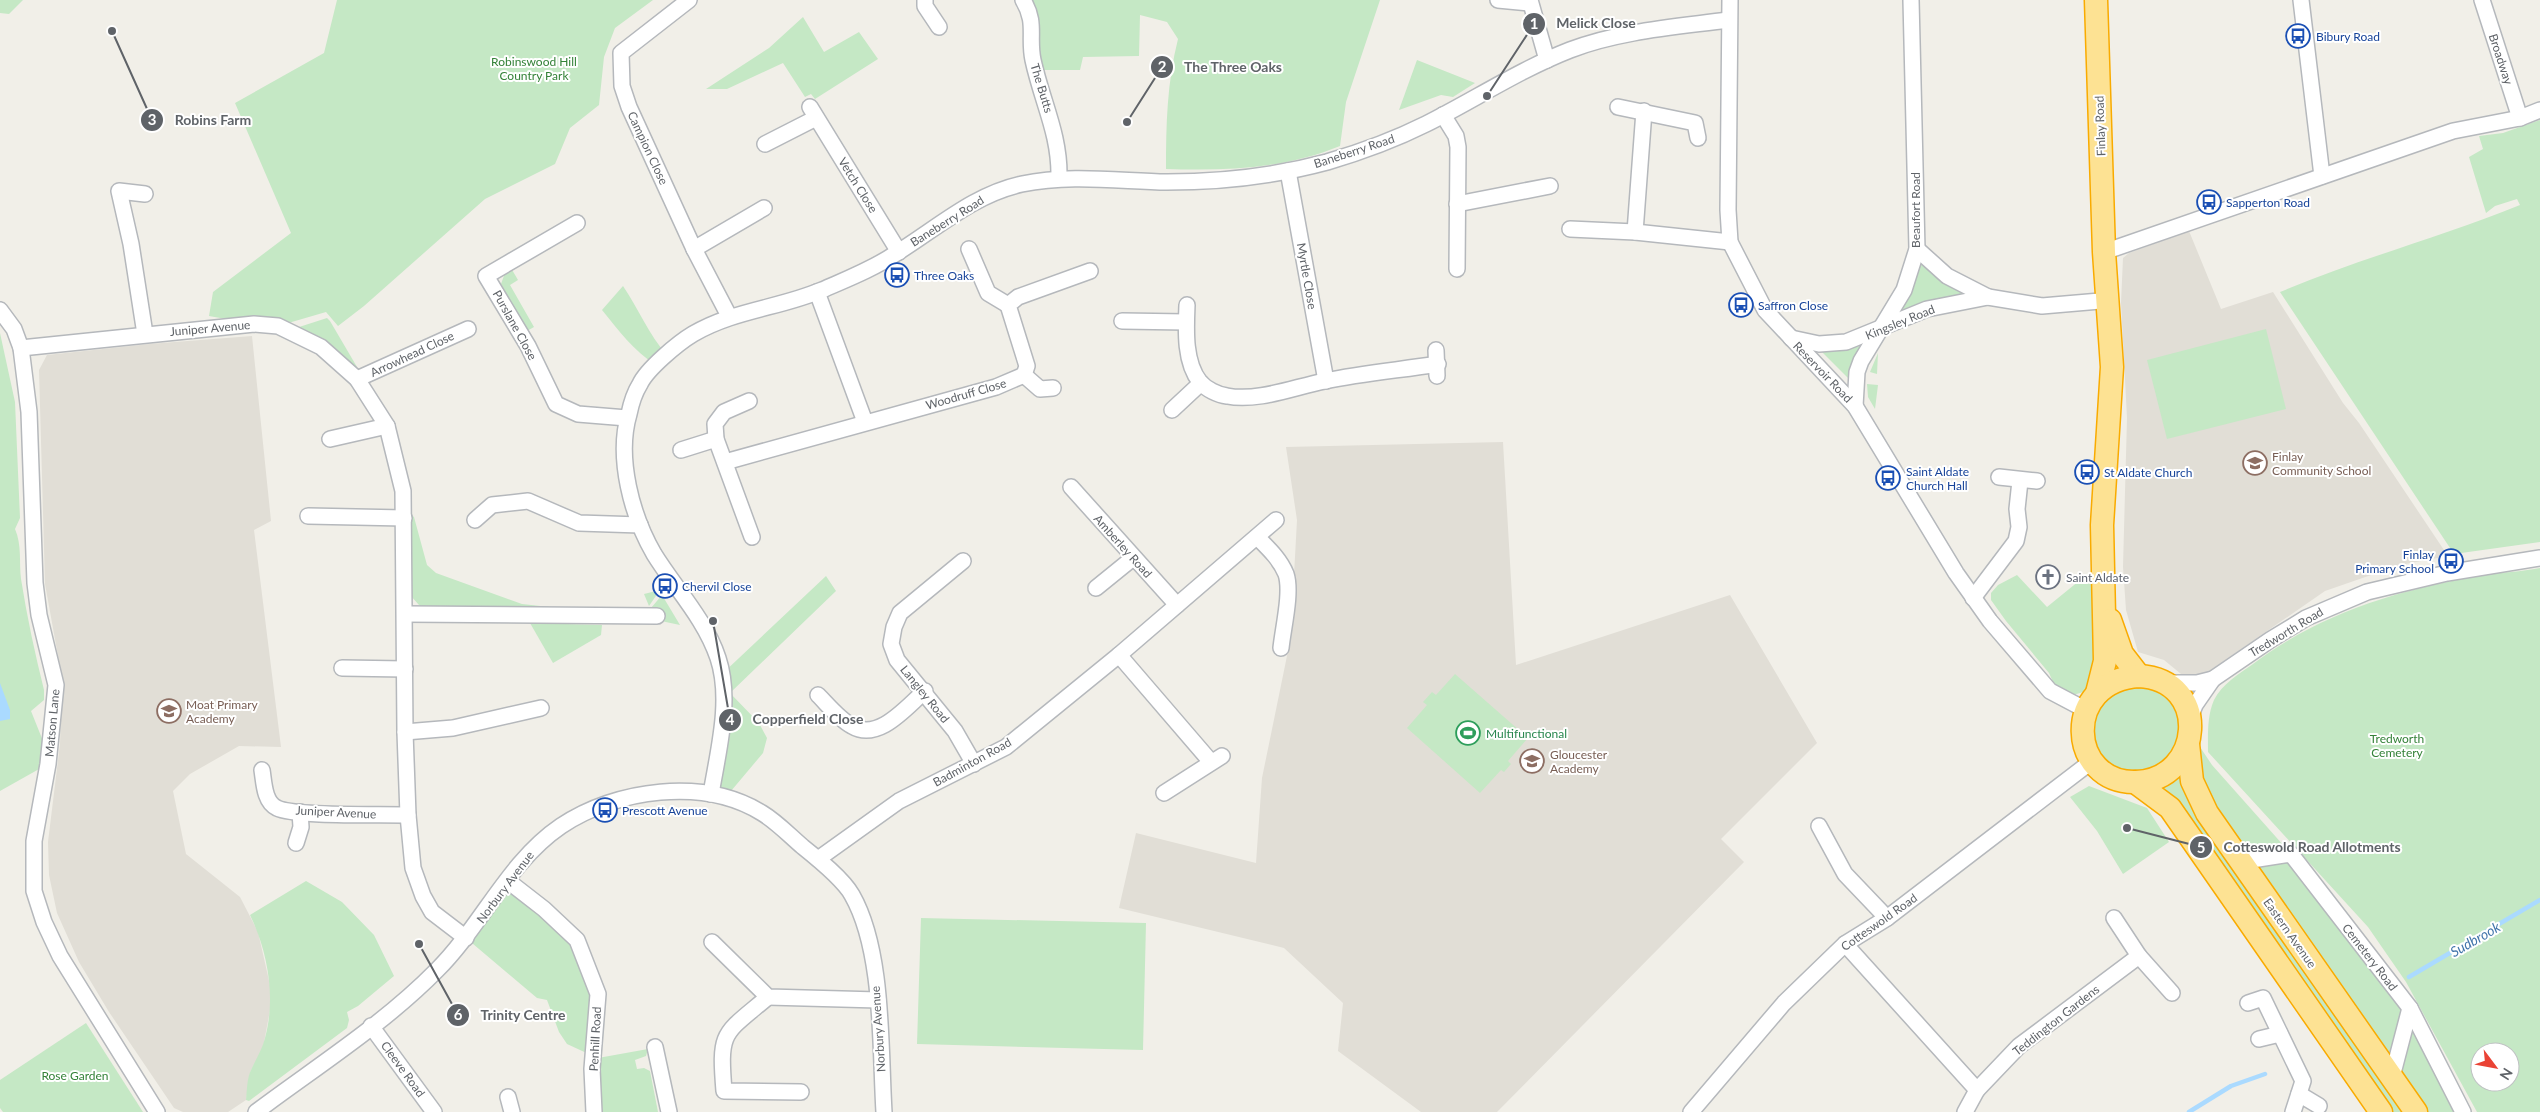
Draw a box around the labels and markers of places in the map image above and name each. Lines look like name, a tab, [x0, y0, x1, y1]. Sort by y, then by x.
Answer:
callout: Melick Close	[1521, 9, 1646, 38]
bus stop icon: Bibury Road	[2285, 23, 2311, 49]
place label: Bibury Road	[2316, 29, 2380, 44]
callout: The Three Oaks	[1149, 52, 1293, 81]
callout: Robins Farm	[140, 106, 261, 135]
bus stop icon: Sapperton Road	[2196, 189, 2222, 215]
place label: Sapperton Road	[2226, 195, 2310, 210]
bus stop icon: Three Oaks	[884, 262, 910, 288]
place label: Three Oaks	[914, 268, 974, 283]
bus stop icon: Saffron Close	[1728, 292, 1754, 318]
place label: Saffron Close	[1758, 298, 1828, 313]
place label: Finlay Community School	[2272, 449, 2371, 478]
school or university icon: Finlay Community School	[2242, 450, 2268, 476]
bus stop icon: St Aldate Church	[2074, 459, 2100, 485]
place label: Saint Aldate Church Hall	[1906, 464, 1969, 493]
bus stop icon: Saint Aldate Church Hall	[1875, 465, 1901, 491]
place label: St Aldate Church	[2104, 465, 2192, 480]
place label: Finlay Primary School	[2355, 547, 2435, 576]
bus stop icon: Finlay Primary School	[2438, 548, 2464, 574]
church icon: Saint Aldate	[2035, 564, 2061, 590]
place label: Saint Aldate	[2066, 570, 2129, 585]
bus stop icon: Chervil Close	[652, 573, 678, 599]
place label: Chervil Close	[682, 579, 752, 594]
place label: Moat Primary Academy	[186, 697, 259, 726]
school or university icon: Moat Primary Academy	[156, 698, 182, 724]
callout: Copperfield Close	[718, 705, 873, 734]
sports icon: Multifunctional	[1455, 720, 1481, 746]
place label: Multifunctional	[1486, 726, 1567, 741]
place label: Gloucester Academy	[1550, 747, 1608, 776]
school or university icon: Gloucester Academy	[1519, 748, 1545, 774]
bus stop icon: Prescott Avenue	[592, 797, 618, 823]
place label: Prescott Avenue	[622, 803, 708, 818]
callout: Cotteswold Road Allotments	[2188, 833, 2411, 862]
callout: Trinity Centre	[445, 1000, 576, 1029]

